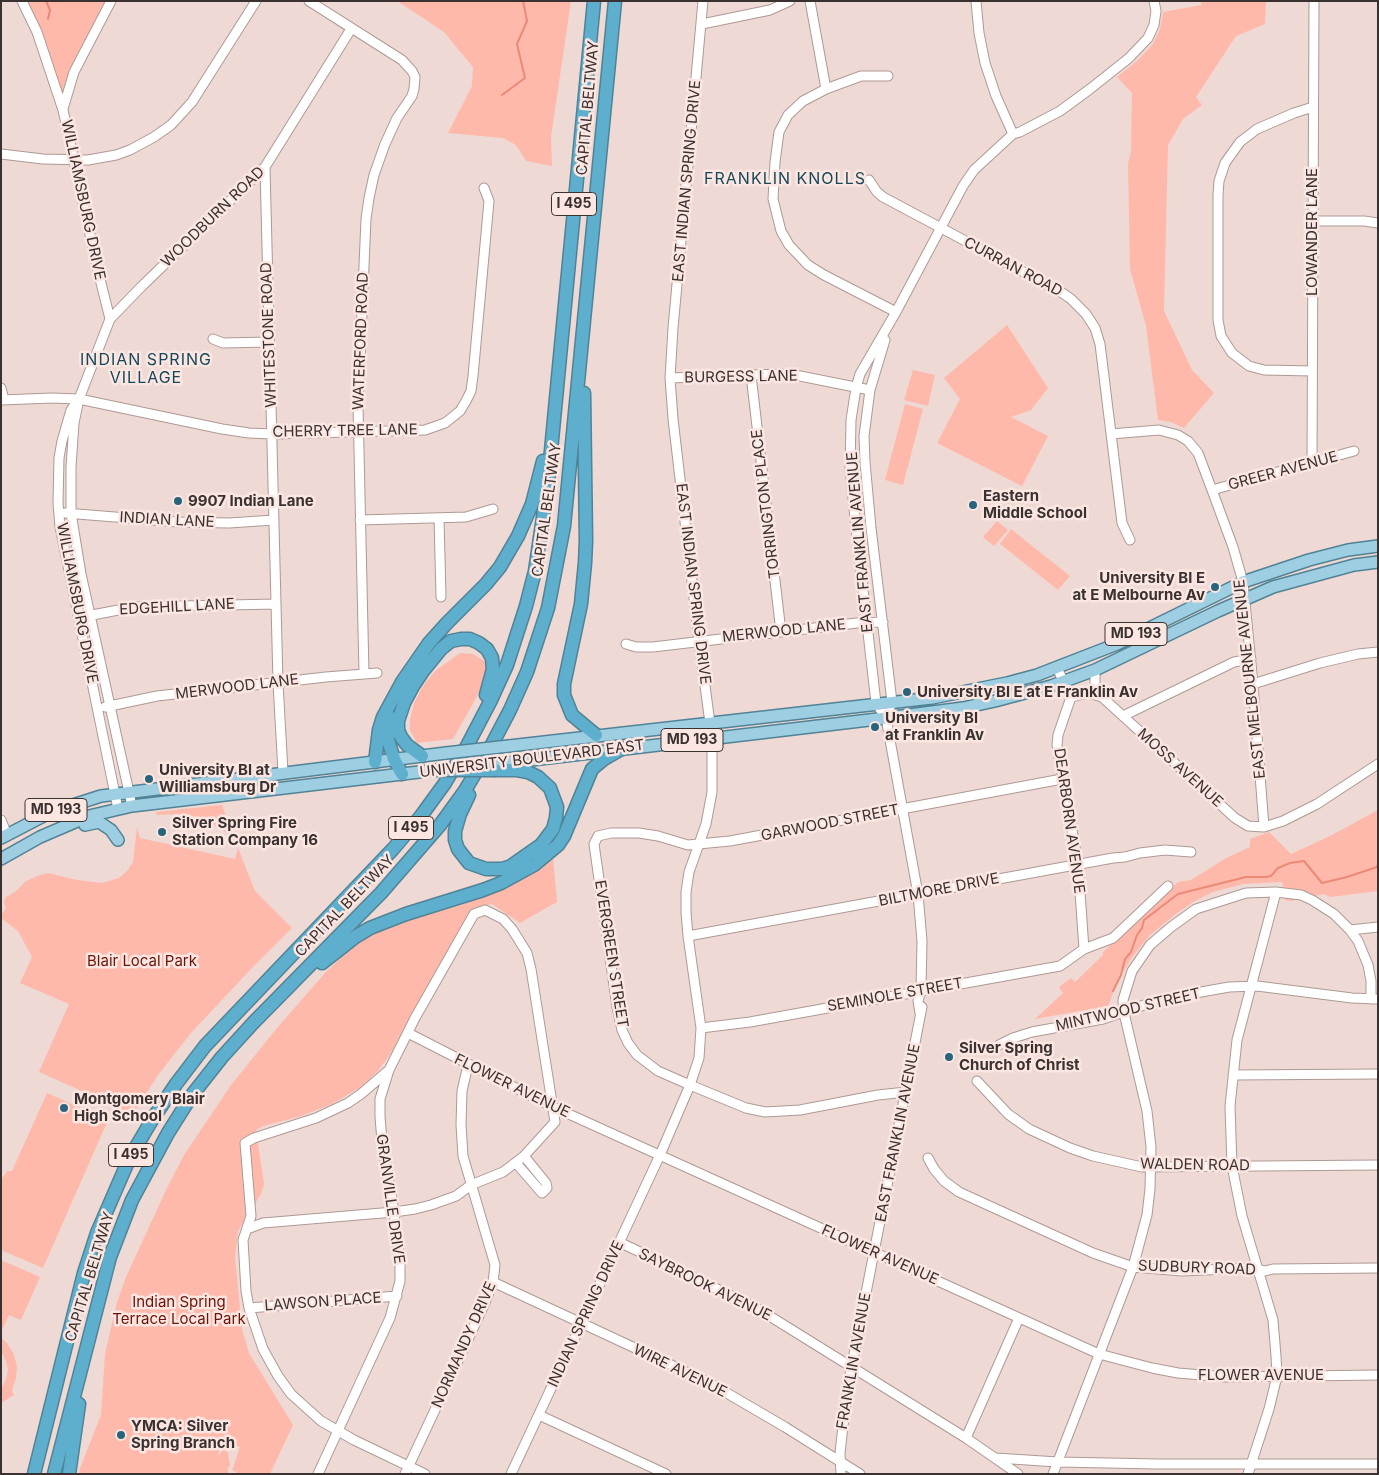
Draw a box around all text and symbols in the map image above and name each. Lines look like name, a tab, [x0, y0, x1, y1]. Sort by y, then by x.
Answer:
street label: CAPITAL BELTWAY	[573, 40, 603, 176]
street label: EAST INDIAN SPRING DRIVE	[669, 79, 705, 283]
street label: WILLIAMSBURG DRIVE	[57, 118, 109, 282]
street label: WOODBURN ROAD	[158, 163, 268, 271]
street label: LOWANDER LANE	[1303, 168, 1321, 296]
district label: FRANKLIN KNOLLS	[702, 169, 868, 189]
road number: I 495	[552, 192, 596, 215]
street label: CURRAN ROAD	[961, 233, 1065, 301]
street label: WHITESTONE ROAD	[257, 262, 281, 408]
street label: WATERFORD ROAD	[350, 272, 372, 410]
district label: INDIAN SPRING VILLAGE	[78, 350, 214, 388]
street label: BURGESS LANE	[684, 367, 798, 387]
street label: CHERRY TREE LANE	[272, 421, 418, 441]
street label: TORRINGTON PLACE	[748, 428, 784, 580]
street label: CAPITAL BELTWAY	[529, 442, 565, 578]
street label: GREER AVENUE	[1226, 448, 1340, 494]
street label: EAST FRANKLIN AVENUE	[843, 451, 877, 633]
street label: EAST INDIAN SPRING DRIVE	[672, 482, 714, 686]
place label: Eastern Middle School	[983, 487, 1087, 522]
place label: 9907 Indian Lane	[188, 492, 314, 510]
marker: 9907 Indian Lane	[172, 495, 184, 507]
marker: Eastern Middle School	[967, 499, 979, 511]
street label: INDIAN LANE	[119, 509, 215, 531]
street label: WILLIAMSBURG DRIVE	[53, 521, 101, 685]
place label: University Bl E at E Melbourne Av	[1072, 569, 1205, 604]
street label: EAST MELBOURNE AVENUE	[1231, 578, 1269, 780]
marker: University Bl E at E Melbourne Av	[1209, 581, 1221, 593]
street label: EDGEHILL LANE	[119, 595, 235, 619]
street label: MERWOOD LANE	[721, 616, 847, 646]
road number: MD 193	[1105, 622, 1167, 646]
street label: MERWOOD LANE	[174, 671, 300, 703]
place label: University Bl E at E Franklin Av	[917, 683, 1138, 701]
marker: University Bl E at E Franklin Av	[901, 686, 913, 698]
place label: University Bl at Franklin Av	[885, 709, 984, 744]
marker: University Bl at Franklin Av	[869, 721, 881, 733]
street label: MOSS AVENUE	[1134, 725, 1226, 811]
road number: MD 193	[661, 728, 723, 752]
street label: UNIVERSITY BOULEVARD EAST	[418, 736, 646, 782]
street label: DEARBORN AVENUE	[1050, 747, 1088, 895]
place label: University Bl at Williamsburg Dr	[159, 761, 276, 796]
marker: University Bl at Williamsburg Dr	[143, 773, 155, 785]
road number: MD 193	[25, 798, 87, 822]
street label: GARWOOD STREET	[759, 801, 901, 845]
place label: Silver Spring Fire Station Company 16	[172, 814, 318, 849]
road number: I 495	[388, 816, 434, 840]
marker: Silver Spring Fire Station Company 16	[156, 826, 168, 838]
street label: CAPITAL BELTWAY	[292, 851, 398, 961]
street label: BILTMORE DRIVE	[877, 869, 1001, 911]
street label: EVERGREEN STREET	[590, 879, 632, 1029]
park label: Blair Local Park	[87, 952, 197, 970]
street label: SEMINOLE STREET	[826, 974, 964, 1016]
street label: MINTWOOD STREET	[1054, 985, 1202, 1035]
place label: Silver Spring Church of Christ	[959, 1039, 1080, 1074]
street label: EAST FRANKLIN AVENUE	[872, 1042, 924, 1224]
street label: FLOWER AVENUE	[451, 1050, 573, 1122]
marker: Silver Spring Church of Christ	[943, 1051, 955, 1063]
place label: Montgomery Blair High School	[74, 1090, 205, 1125]
marker: Montgomery Blair High School	[58, 1102, 70, 1114]
street label: GRANVILLE DRIVE	[372, 1133, 408, 1265]
road number: I 495	[108, 1144, 154, 1166]
street label: WALDEN ROAD	[1140, 1155, 1250, 1175]
street label: CAPITAL BELTWAY	[62, 1210, 118, 1344]
street label: FLOWER AVENUE	[819, 1221, 941, 1289]
street label: INDIAN SPRING DRIVE	[544, 1238, 628, 1390]
street label: SAYBROOK AVENUE	[635, 1245, 775, 1325]
street label: SUDBURY ROAD	[1138, 1257, 1256, 1279]
street label: NORMANDY DRIVE	[428, 1279, 500, 1411]
street label: LAWSON PLACE	[264, 1289, 382, 1315]
street label: FRANKLIN AVENUE	[833, 1291, 875, 1431]
park label: Indian Spring Terrace Local Park	[112, 1293, 246, 1328]
street label: WIRE AVENUE	[630, 1341, 730, 1401]
street label: FLOWER AVENUE	[1198, 1366, 1324, 1384]
place label: YMCA: Silver Spring Branch	[131, 1417, 235, 1452]
marker: YMCA: Silver Spring Branch	[115, 1429, 127, 1441]

